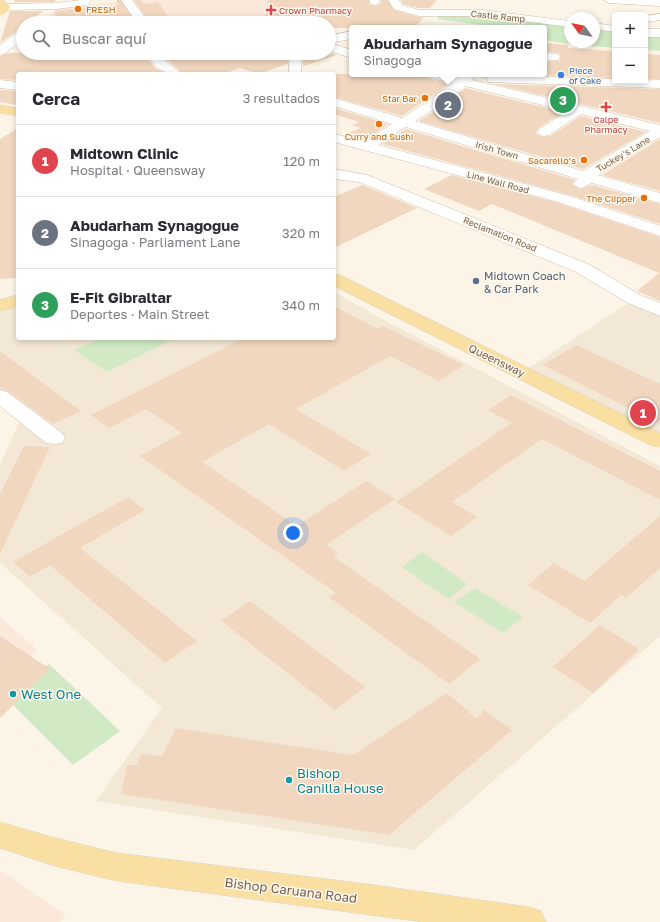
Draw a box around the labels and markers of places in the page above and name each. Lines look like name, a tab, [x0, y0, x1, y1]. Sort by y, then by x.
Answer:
marker: FRESH	[73, 4, 83, 14]
place label: FRESH	[86, 4, 116, 15]
marker: Crown Pharmacy	[266, 5, 276, 15]
place label: Crown Pharmacy	[279, 5, 352, 16]
place label: Piece of Cake	[569, 65, 601, 86]
marker: Piece of Cake	[556, 70, 566, 80]
pin: 3	[550, 85, 576, 115]
pin: 2	[435, 90, 461, 120]
place label: Star Bar	[382, 93, 417, 104]
marker: Star Bar	[420, 93, 430, 103]
marker: Calpe Pharmacy	[601, 102, 611, 112]
place label: Calpe Pharmacy	[585, 114, 627, 135]
marker: Curry and Sushi	[374, 119, 384, 129]
place label: Curry and Sushi	[345, 131, 413, 142]
place label: Sacarello’s	[528, 155, 576, 166]
marker: Sacarello’s	[579, 155, 589, 165]
place label: The Clipper	[586, 193, 636, 204]
marker: The Clipper	[639, 193, 649, 203]
place label: Midtown Coach & Car Park	[484, 269, 566, 295]
marker: Midtown Coach & Car Park	[471, 276, 481, 286]
pin: 1	[630, 398, 656, 428]
place label: West One	[21, 686, 81, 702]
marker: West One	[8, 689, 18, 699]
place label: Bishop Canilla House	[297, 765, 384, 796]
marker: Bishop Canilla House	[284, 775, 294, 785]

